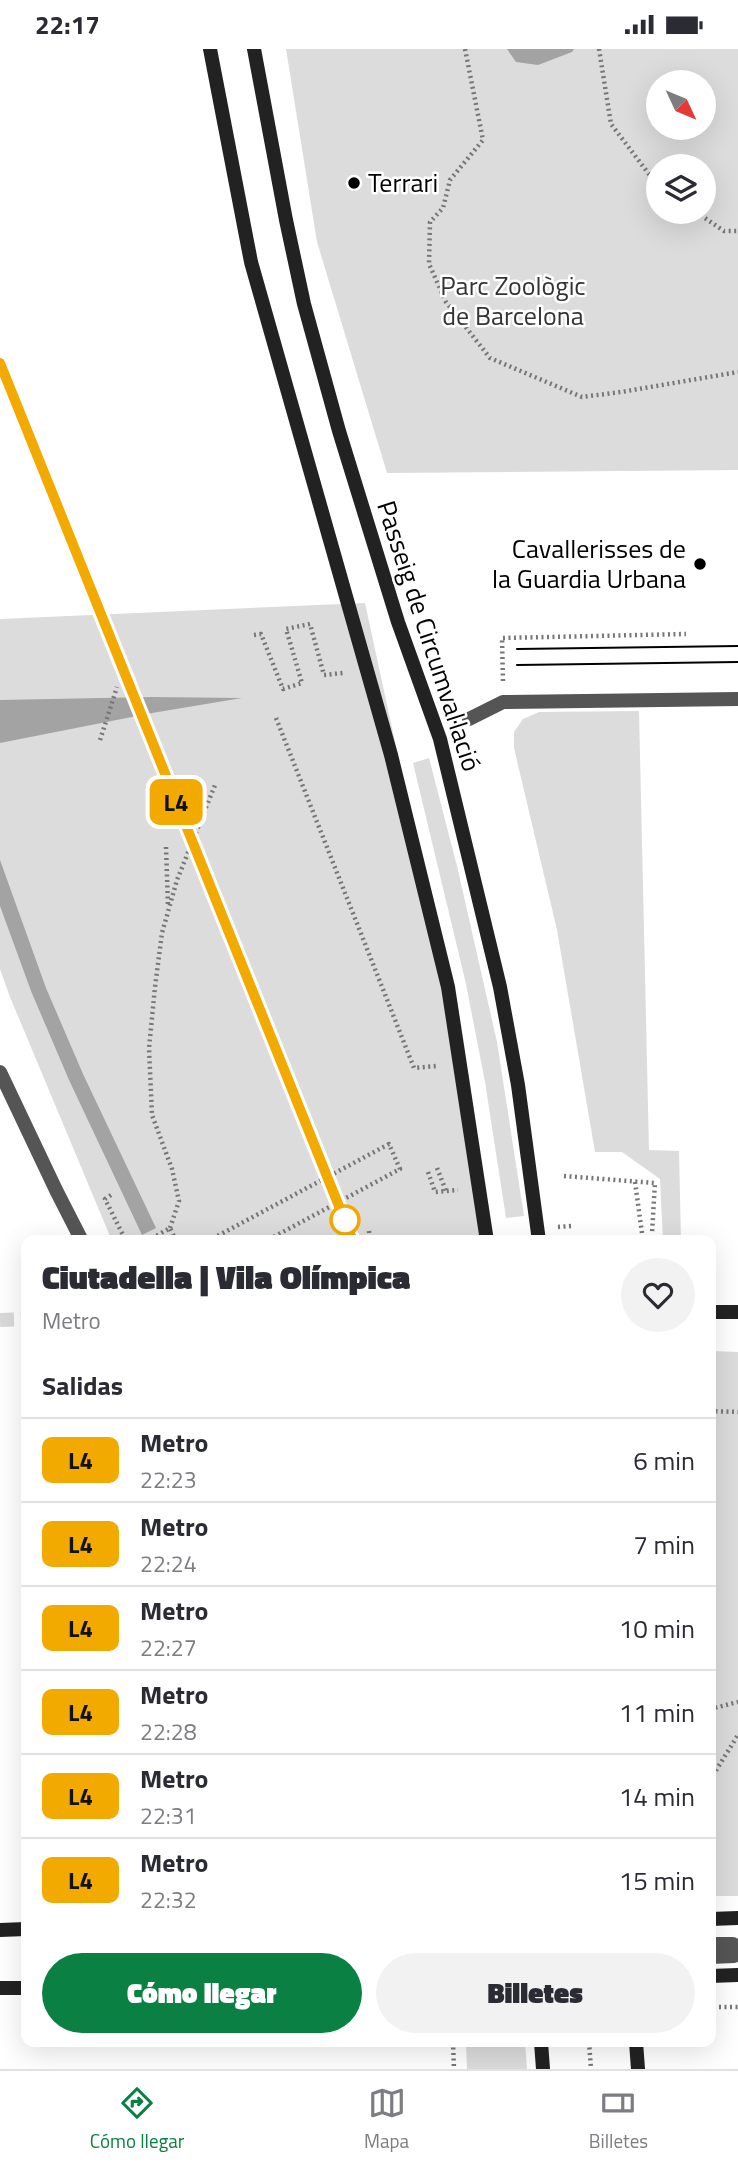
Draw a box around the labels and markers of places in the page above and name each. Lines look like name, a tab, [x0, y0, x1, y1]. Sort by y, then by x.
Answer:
place label: Terrari	[368, 163, 438, 202]
marker: Terrari	[346, 175, 362, 191]
place label: Cavallerisses de la Guardia Urbana	[492, 529, 686, 598]
marker: Cavallerisses de la Guardia Urbana	[692, 556, 708, 572]
unlabelled marker	[330, 1205, 360, 1235]

